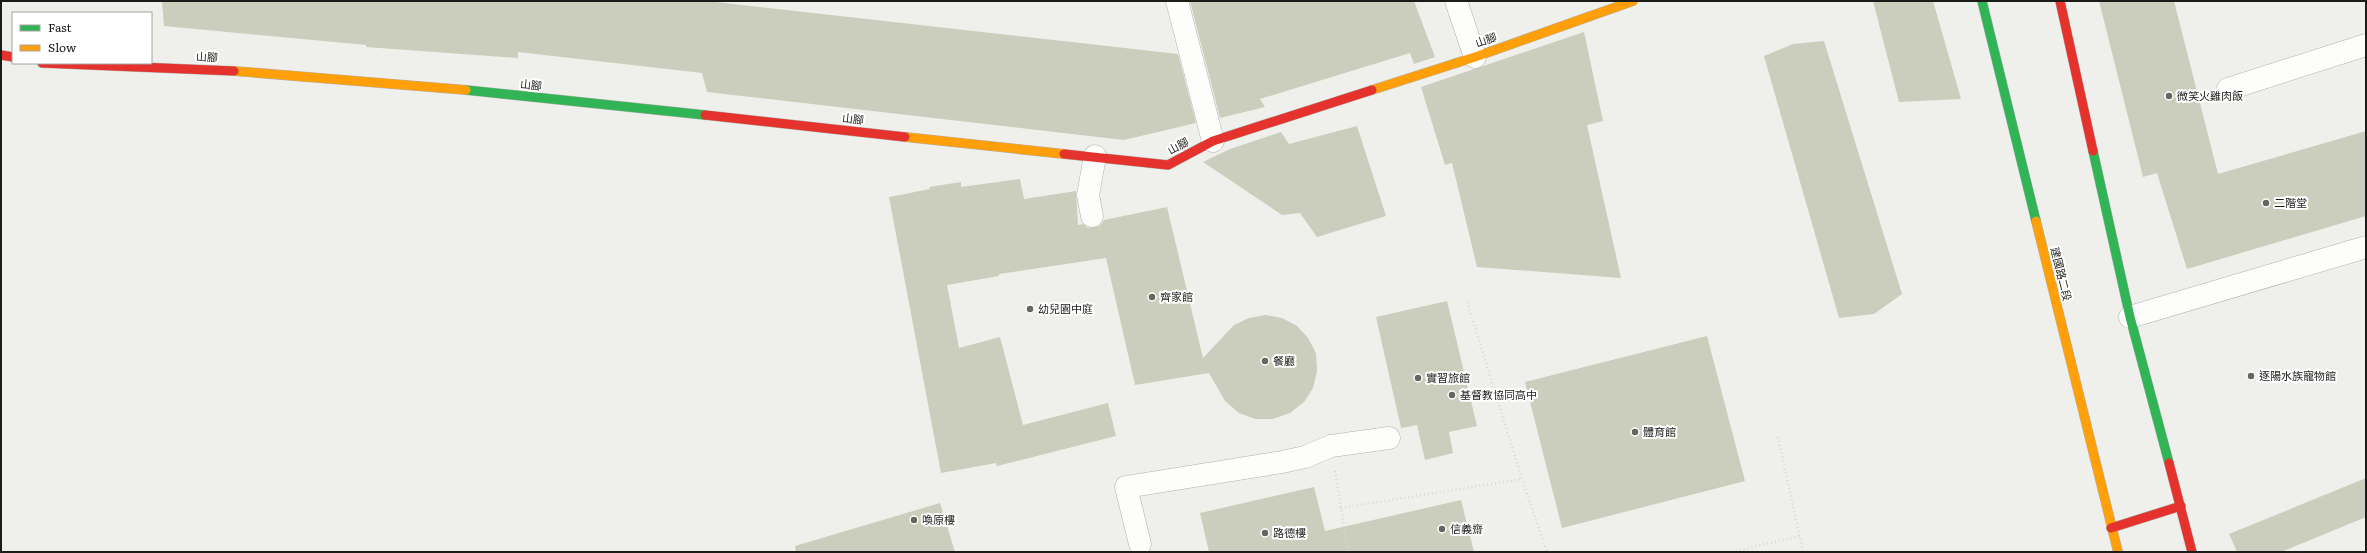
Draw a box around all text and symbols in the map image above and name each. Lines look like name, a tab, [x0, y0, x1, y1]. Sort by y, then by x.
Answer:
legend	[12, 12, 152, 64]
text: Fast	[48, 18, 72, 36]
street label: 山腳	[1473, 28, 1499, 50]
text: Slow	[48, 38, 77, 56]
street label: 山腳	[196, 47, 218, 65]
street label: 山腳	[519, 75, 543, 93]
place label: 微笑火雞肉飯	[2177, 87, 2243, 103]
marker: 微笑火雞肉飯	[2164, 91, 2174, 101]
street label: 山腳	[841, 109, 865, 127]
street label: 山腳	[1164, 133, 1191, 157]
place label: 二階堂	[2274, 194, 2307, 210]
marker: 二階堂	[2261, 198, 2271, 208]
street label: 建國路二段	[2048, 245, 2076, 302]
place label: 齊家館	[1160, 288, 1193, 304]
marker: 齊家館	[1147, 292, 1157, 302]
place label: 幼兒園中庭	[1038, 300, 1093, 316]
marker: 幼兒園中庭	[1025, 304, 1035, 314]
place label: 餐廳	[1273, 352, 1295, 368]
marker: 餐廳	[1260, 356, 1270, 366]
place label: 逐陽水族寵物館	[2259, 367, 2336, 383]
place label: 實習旅館	[1426, 369, 1470, 385]
marker: 逐陽水族寵物館	[2246, 371, 2256, 381]
marker: 實習旅館	[1413, 373, 1423, 383]
place label: 基督教協同高中	[1460, 386, 1537, 402]
marker: 基督教協同高中	[1447, 390, 1457, 400]
place label: 體育館	[1643, 423, 1676, 439]
marker: 體育館	[1630, 427, 1640, 437]
place label: 喚原樓	[922, 511, 955, 527]
marker: 喚原樓	[909, 515, 919, 525]
place label: 信義齋	[1450, 520, 1483, 536]
place label: 路德樓	[1273, 524, 1306, 540]
marker: 信義齋	[1437, 524, 1447, 534]
marker: 路德樓	[1260, 528, 1270, 538]

